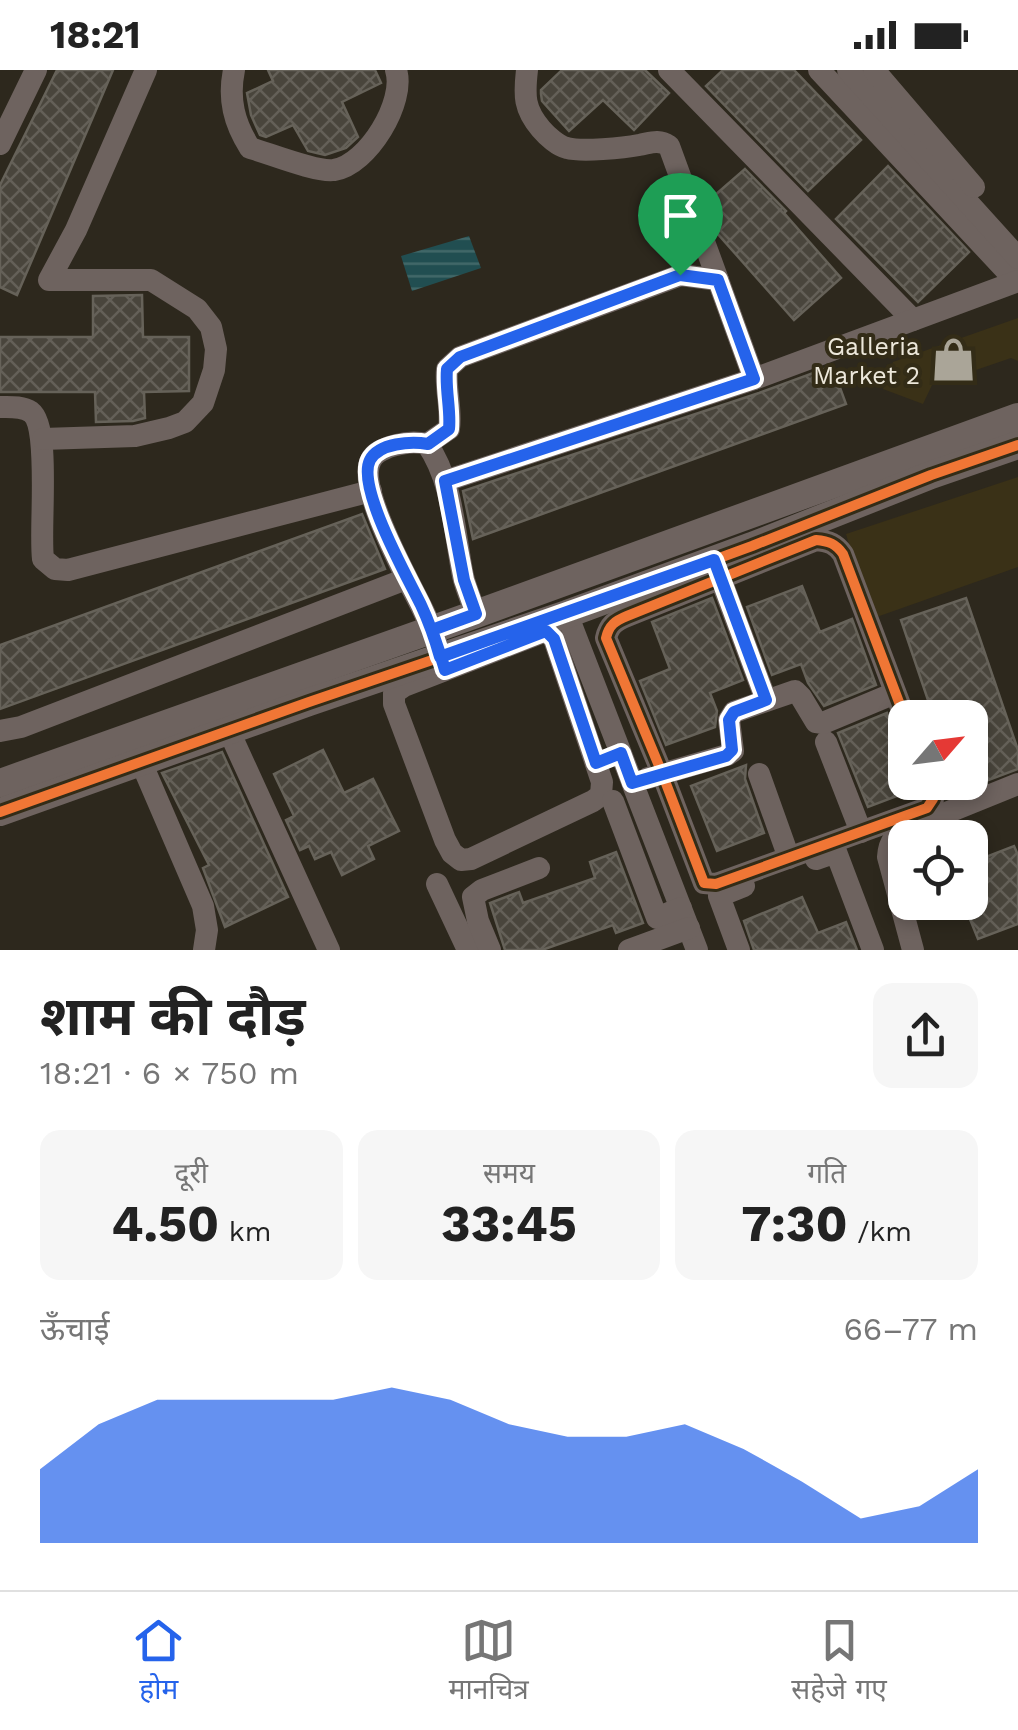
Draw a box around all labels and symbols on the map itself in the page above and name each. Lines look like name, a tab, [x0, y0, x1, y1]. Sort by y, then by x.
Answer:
pin	[638, 173, 723, 276]
place label: Galleria Market 2	[813, 332, 920, 390]
shop icon: Galleria Market 2	[929, 336, 977, 384]
north arrow	[888, 700, 988, 800]

